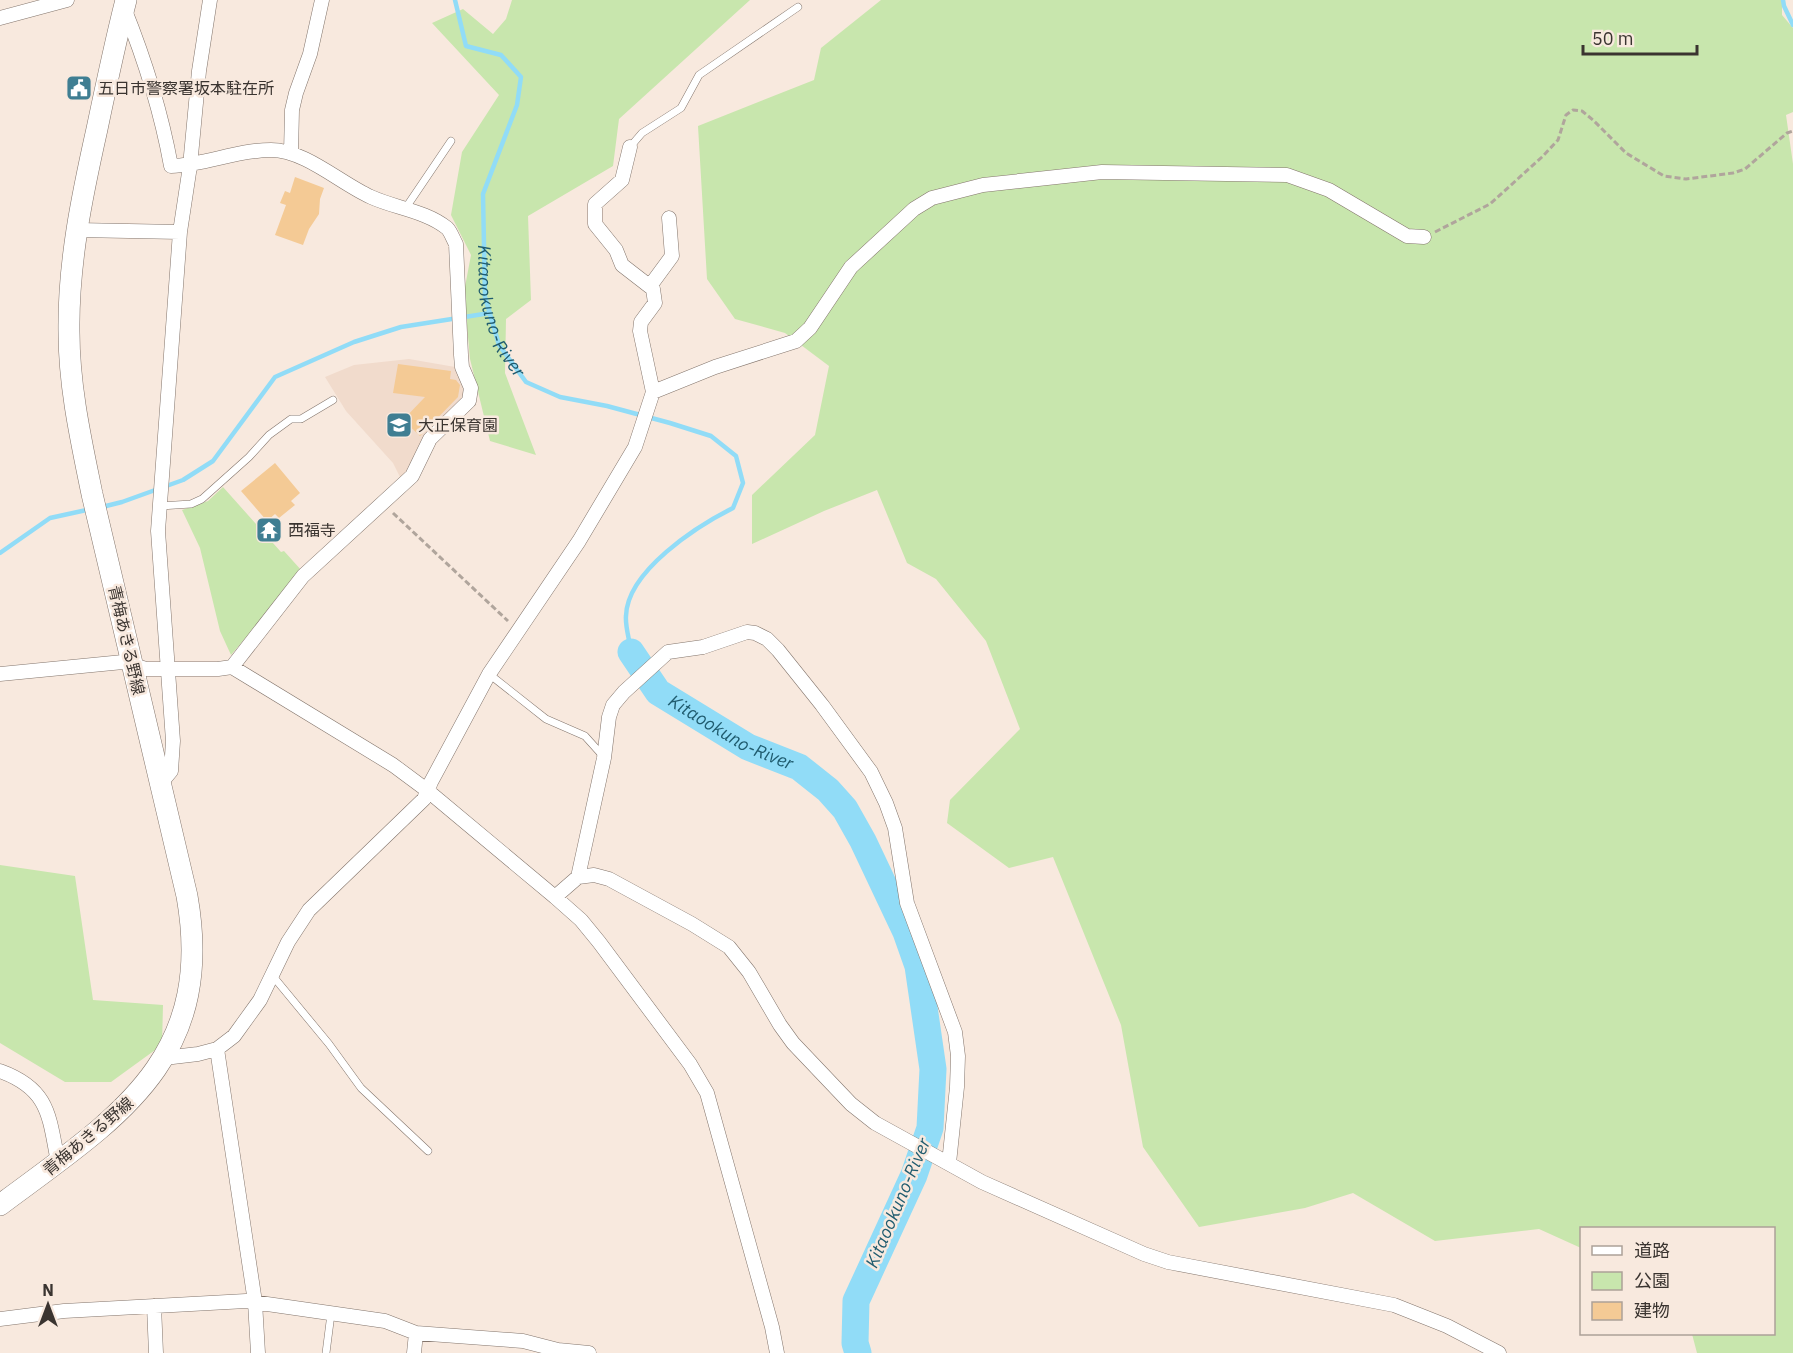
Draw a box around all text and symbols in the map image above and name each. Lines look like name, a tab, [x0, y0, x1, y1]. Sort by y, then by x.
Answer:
scale bar	[1583, 18, 1697, 56]
text: 50 m	[1592, 27, 1634, 50]
public building icon: 五日市警察署坂本駐在所	[64, 73, 94, 103]
place label: 五日市警察署坂本駐在所	[98, 78, 274, 98]
water label: Kitaookuno-River	[473, 245, 531, 381]
school or university icon: 大正保育園	[384, 410, 414, 440]
place label: 大正保育園	[418, 415, 498, 435]
temple icon: 西福寺	[254, 515, 284, 545]
place label: 西福寺	[288, 520, 336, 540]
street label: 青梅あきる野線	[105, 583, 149, 697]
water label: Kitaookuno-River	[664, 689, 797, 775]
street label: 青梅あきる野線	[39, 1092, 137, 1180]
water label: Kitaookuno-River	[860, 1134, 935, 1271]
legend	[1580, 1227, 1775, 1335]
text: 道路	[1634, 1239, 1670, 1262]
text: 公園	[1634, 1269, 1670, 1292]
north arrow	[18, 1275, 78, 1335]
text: N	[42, 1280, 54, 1300]
text: 建物	[1634, 1299, 1670, 1322]

